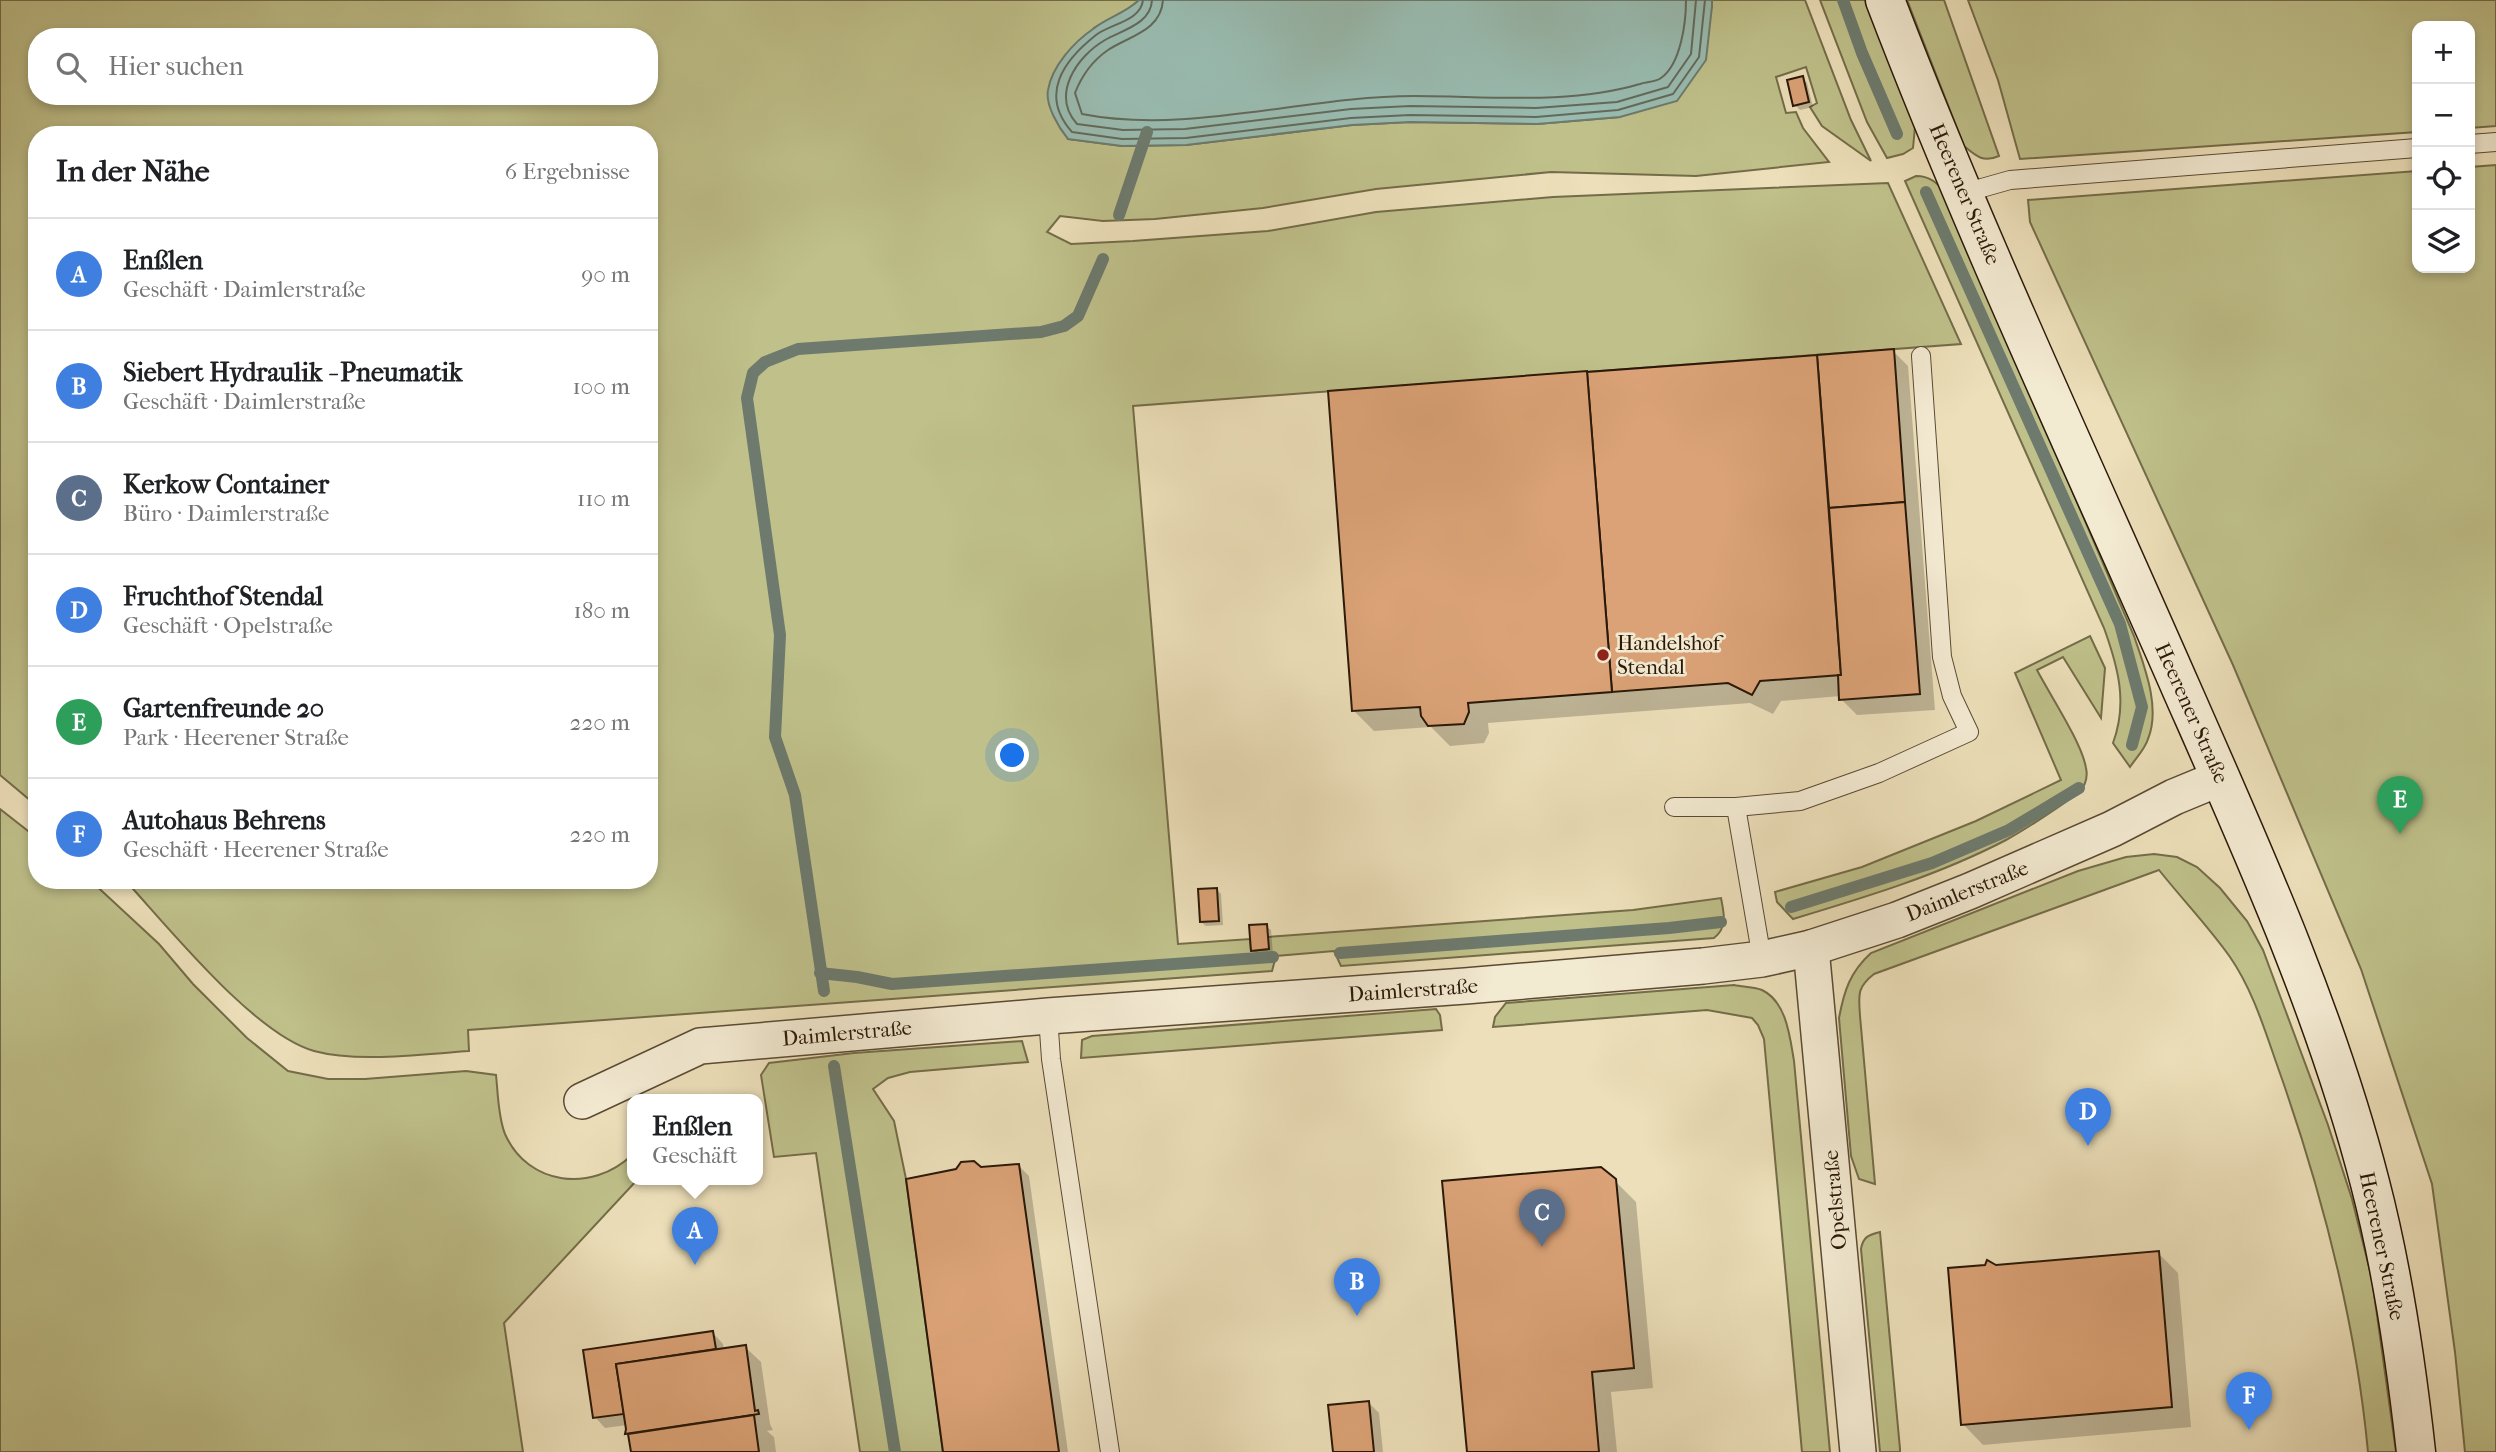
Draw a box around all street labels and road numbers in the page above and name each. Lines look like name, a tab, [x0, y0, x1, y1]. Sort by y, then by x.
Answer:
street label: Heerener Straße	[1924, 120, 2006, 268]
street label: Heerener Straße	[2150, 639, 2234, 787]
street label: Daimlerstraße	[1902, 855, 2032, 927]
street label: Daimlerstraße	[1347, 973, 1479, 1007]
street label: Daimlerstraße	[781, 1015, 913, 1051]
street label: Opelstraße	[1819, 1149, 1851, 1251]
street label: Heerener Straße	[2355, 1170, 2409, 1322]

